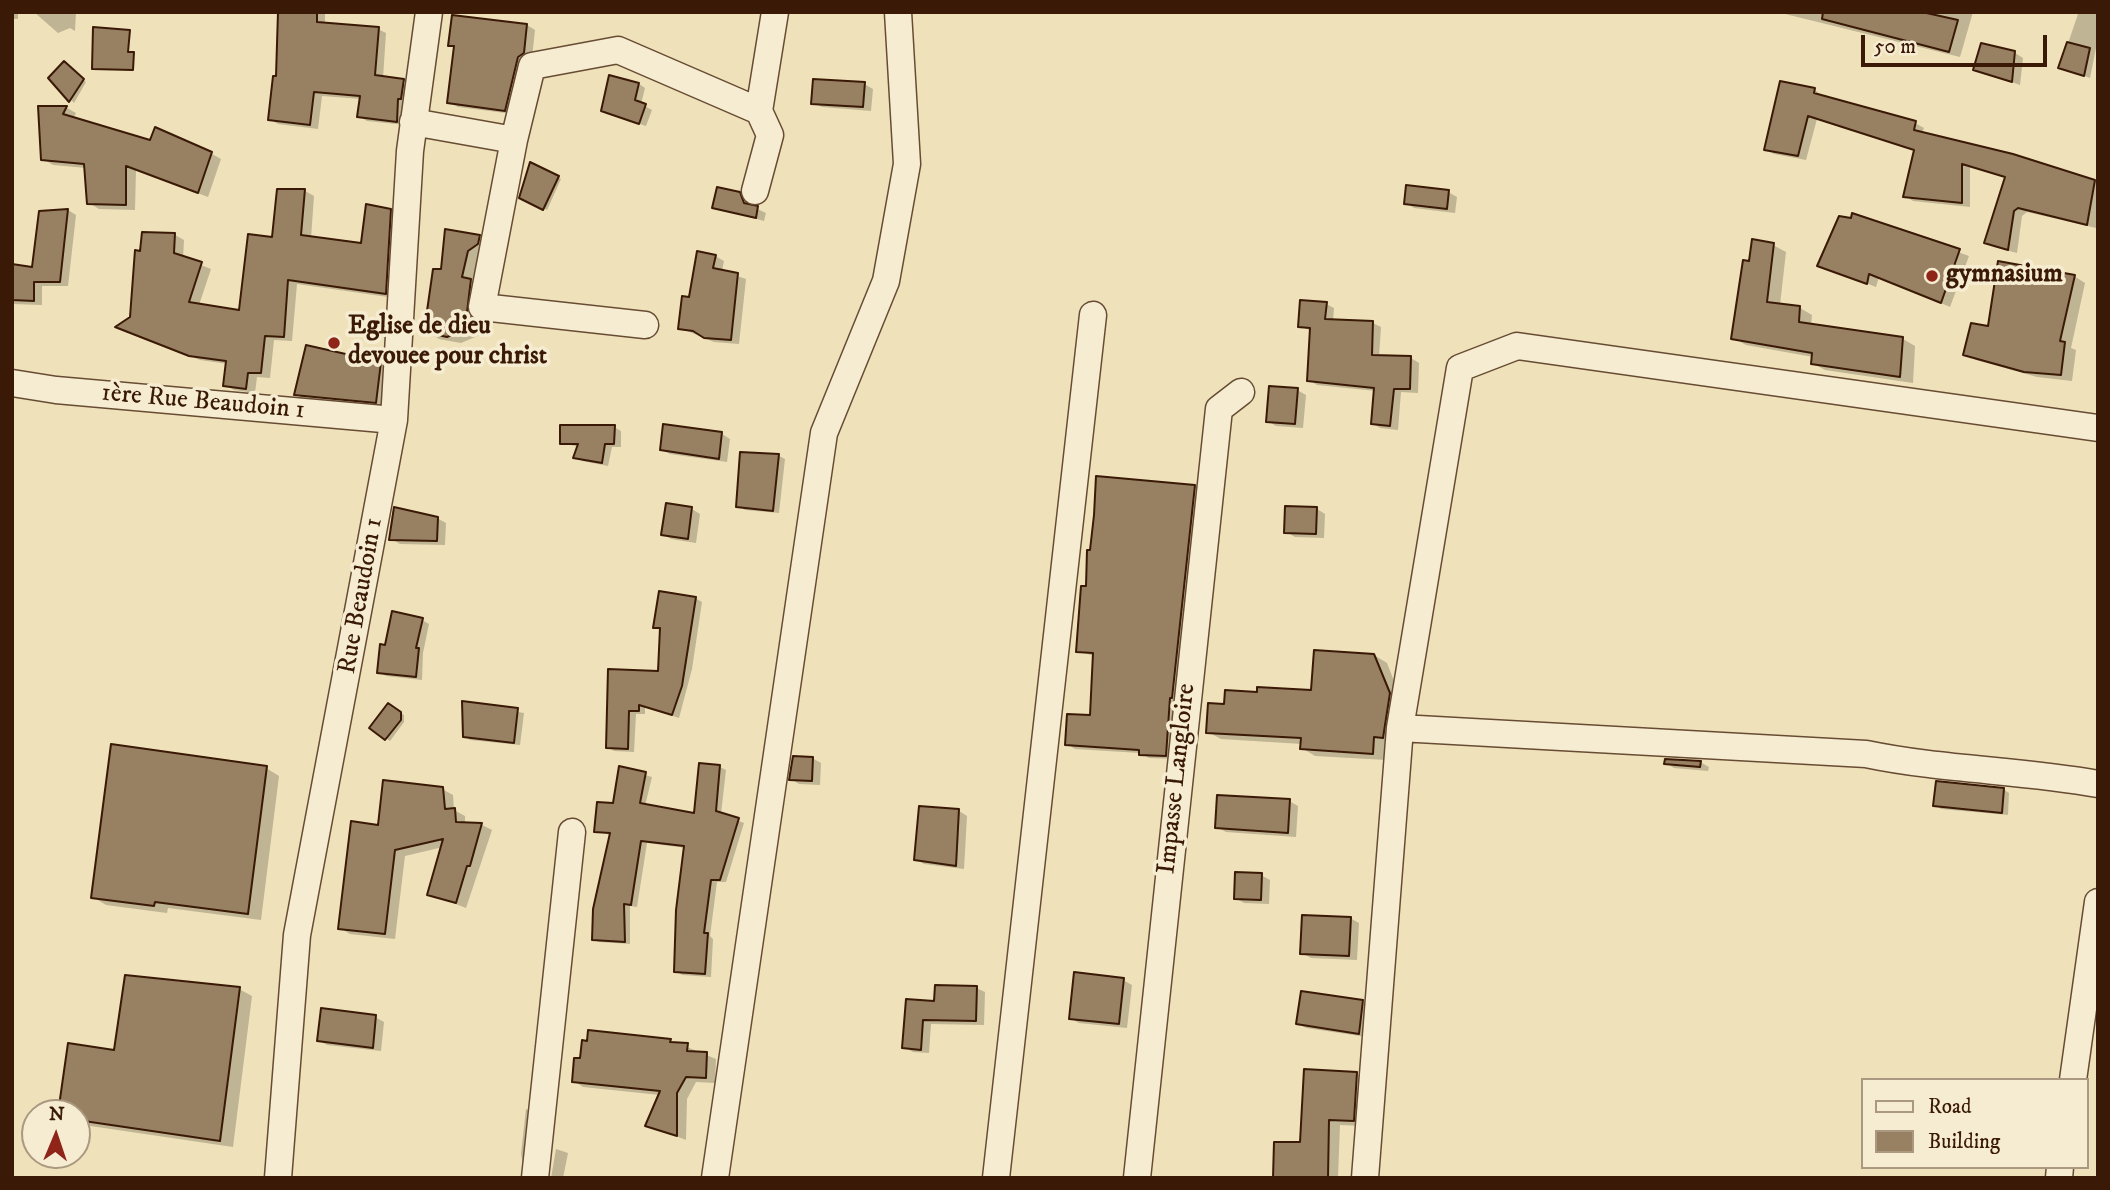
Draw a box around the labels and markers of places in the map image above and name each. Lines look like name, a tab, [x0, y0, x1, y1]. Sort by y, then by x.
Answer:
place label: gymnasium	[1946, 260, 2063, 292]
marker: gymnasium	[1924, 268, 1940, 284]
place label: Eglise de dieu devouee pour christ	[348, 312, 547, 374]
marker: Eglise de dieu devouee pour christ	[326, 335, 342, 351]

